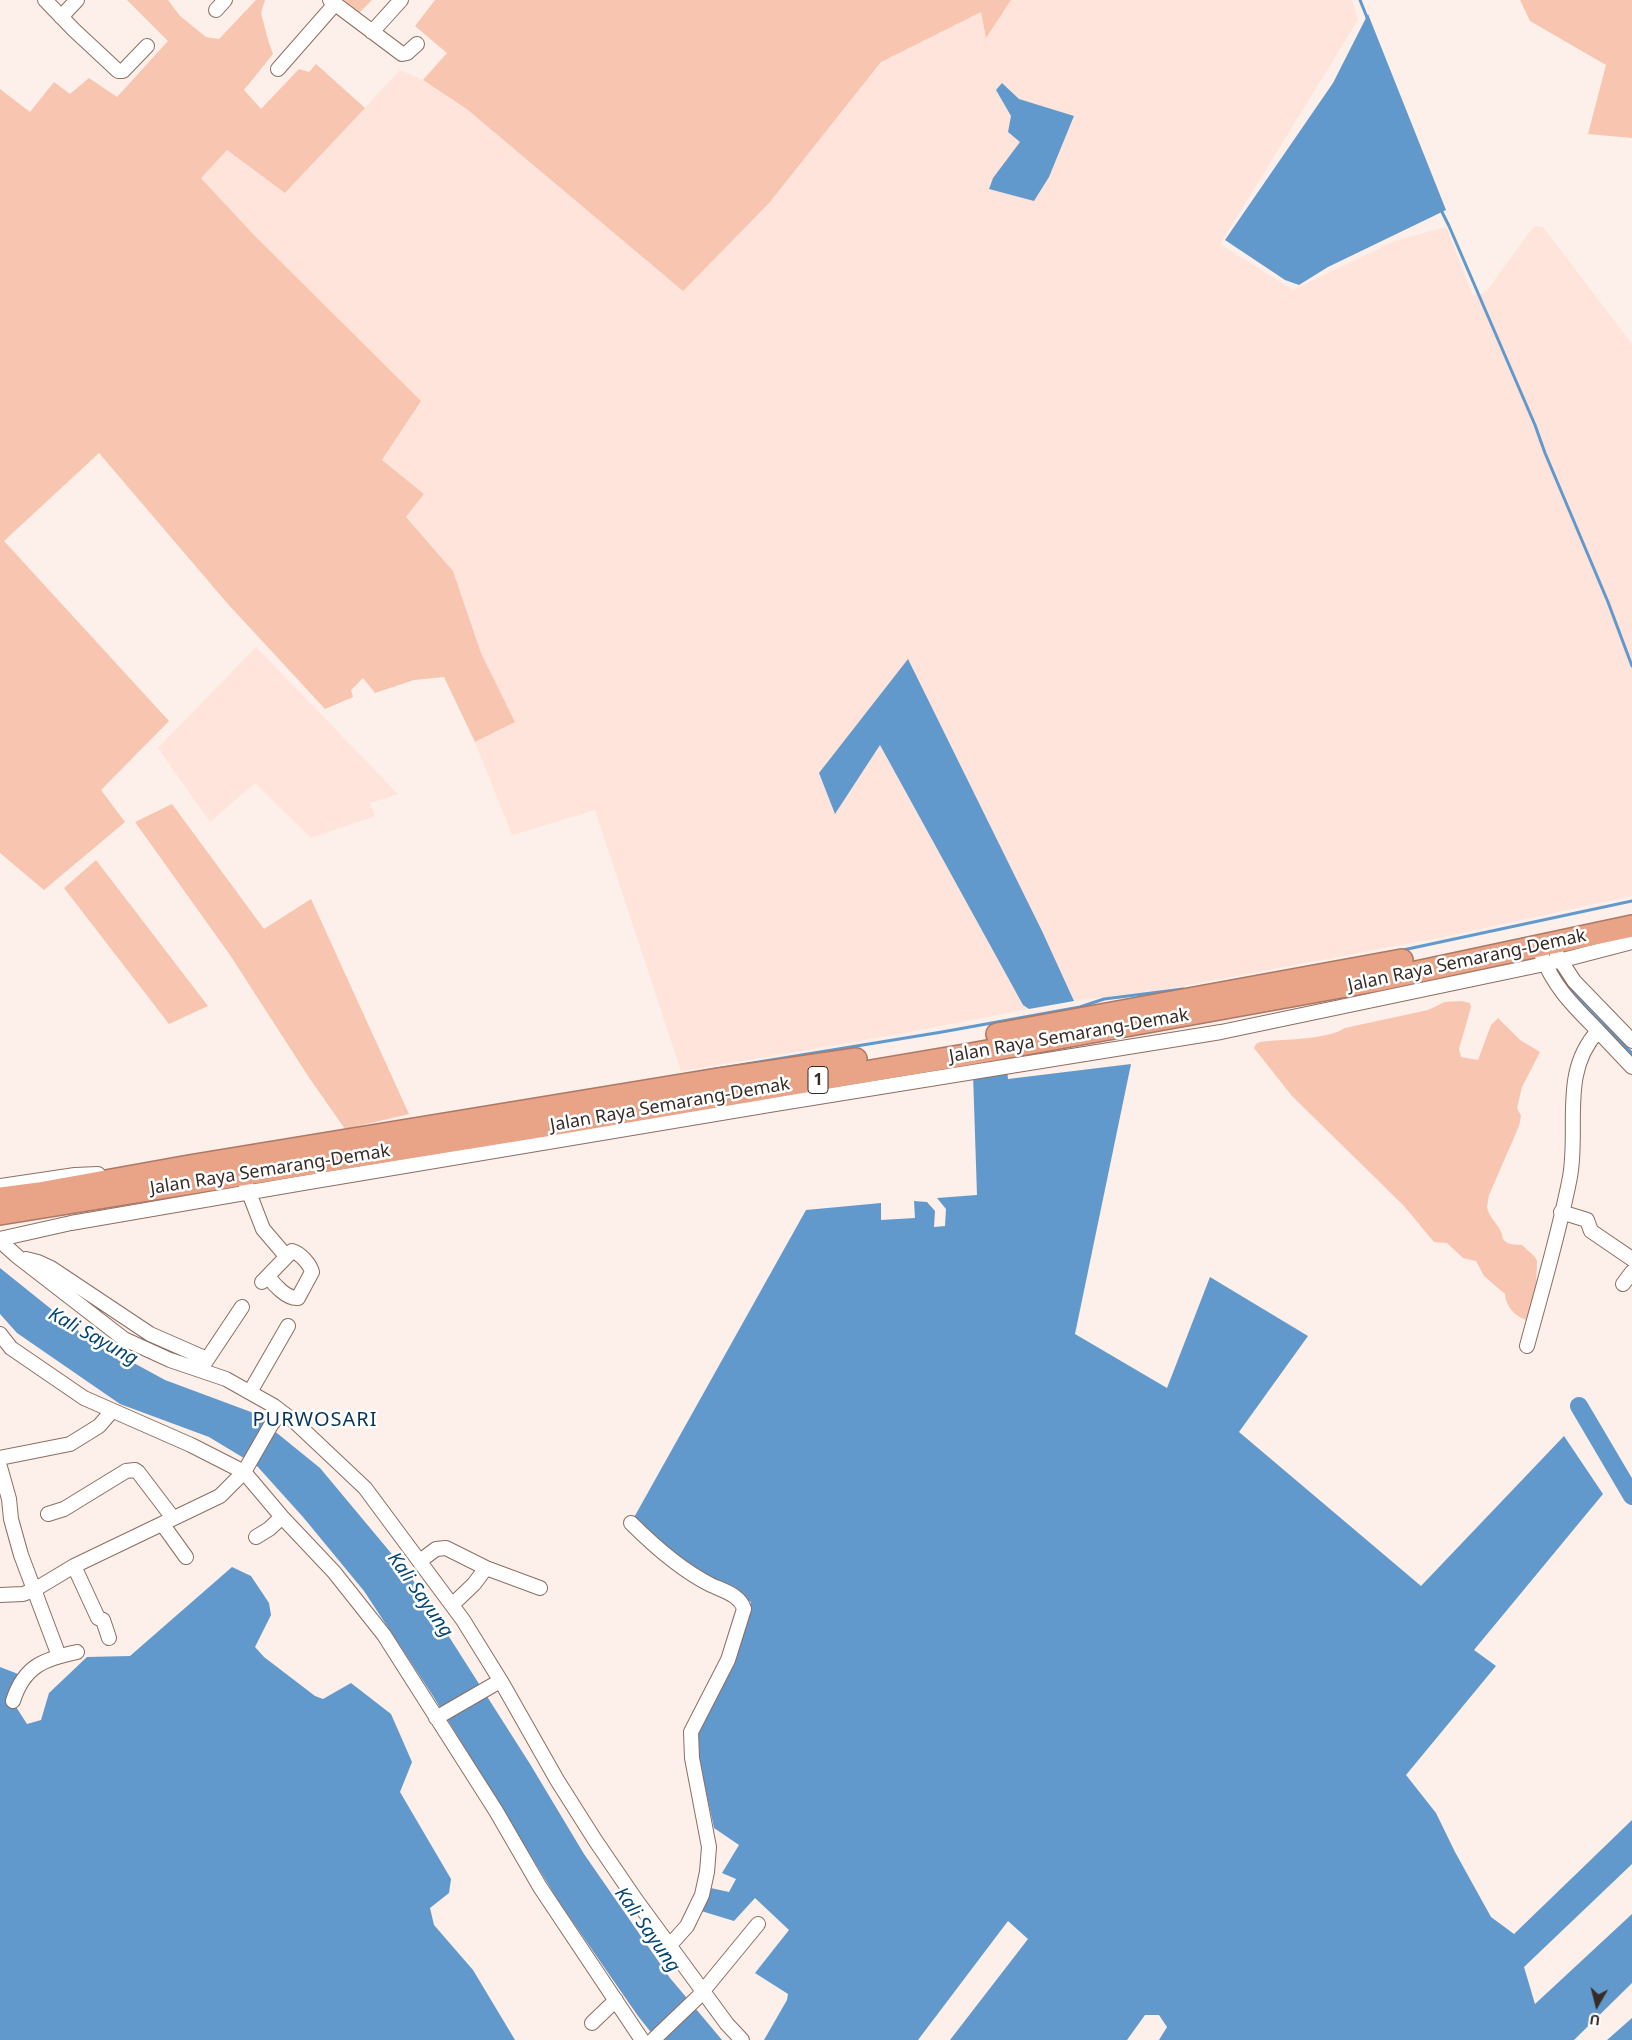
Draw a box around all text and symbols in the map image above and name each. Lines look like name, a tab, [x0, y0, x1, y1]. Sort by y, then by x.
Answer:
street label: Jalan Raya Semarang-Demak	[1346, 925, 1588, 997]
street label: Jalan Raya Semarang-Demak	[948, 1004, 1190, 1068]
road number: 1	[808, 1066, 828, 1094]
street label: Jalan Raya Semarang-Demak	[549, 1073, 791, 1137]
street label: Jalan Raya Semarang-Demak	[148, 1140, 392, 1200]
water label: Kali Sayung	[44, 1303, 142, 1371]
district label: PURWOSARI	[251, 1408, 379, 1432]
water label: Kali Sayung	[382, 1548, 458, 1642]
water label: Kali Sayung	[609, 1883, 685, 1977]
north arrow	[1572, 1980, 1622, 2030]
text: U	[1588, 2010, 1601, 2030]

